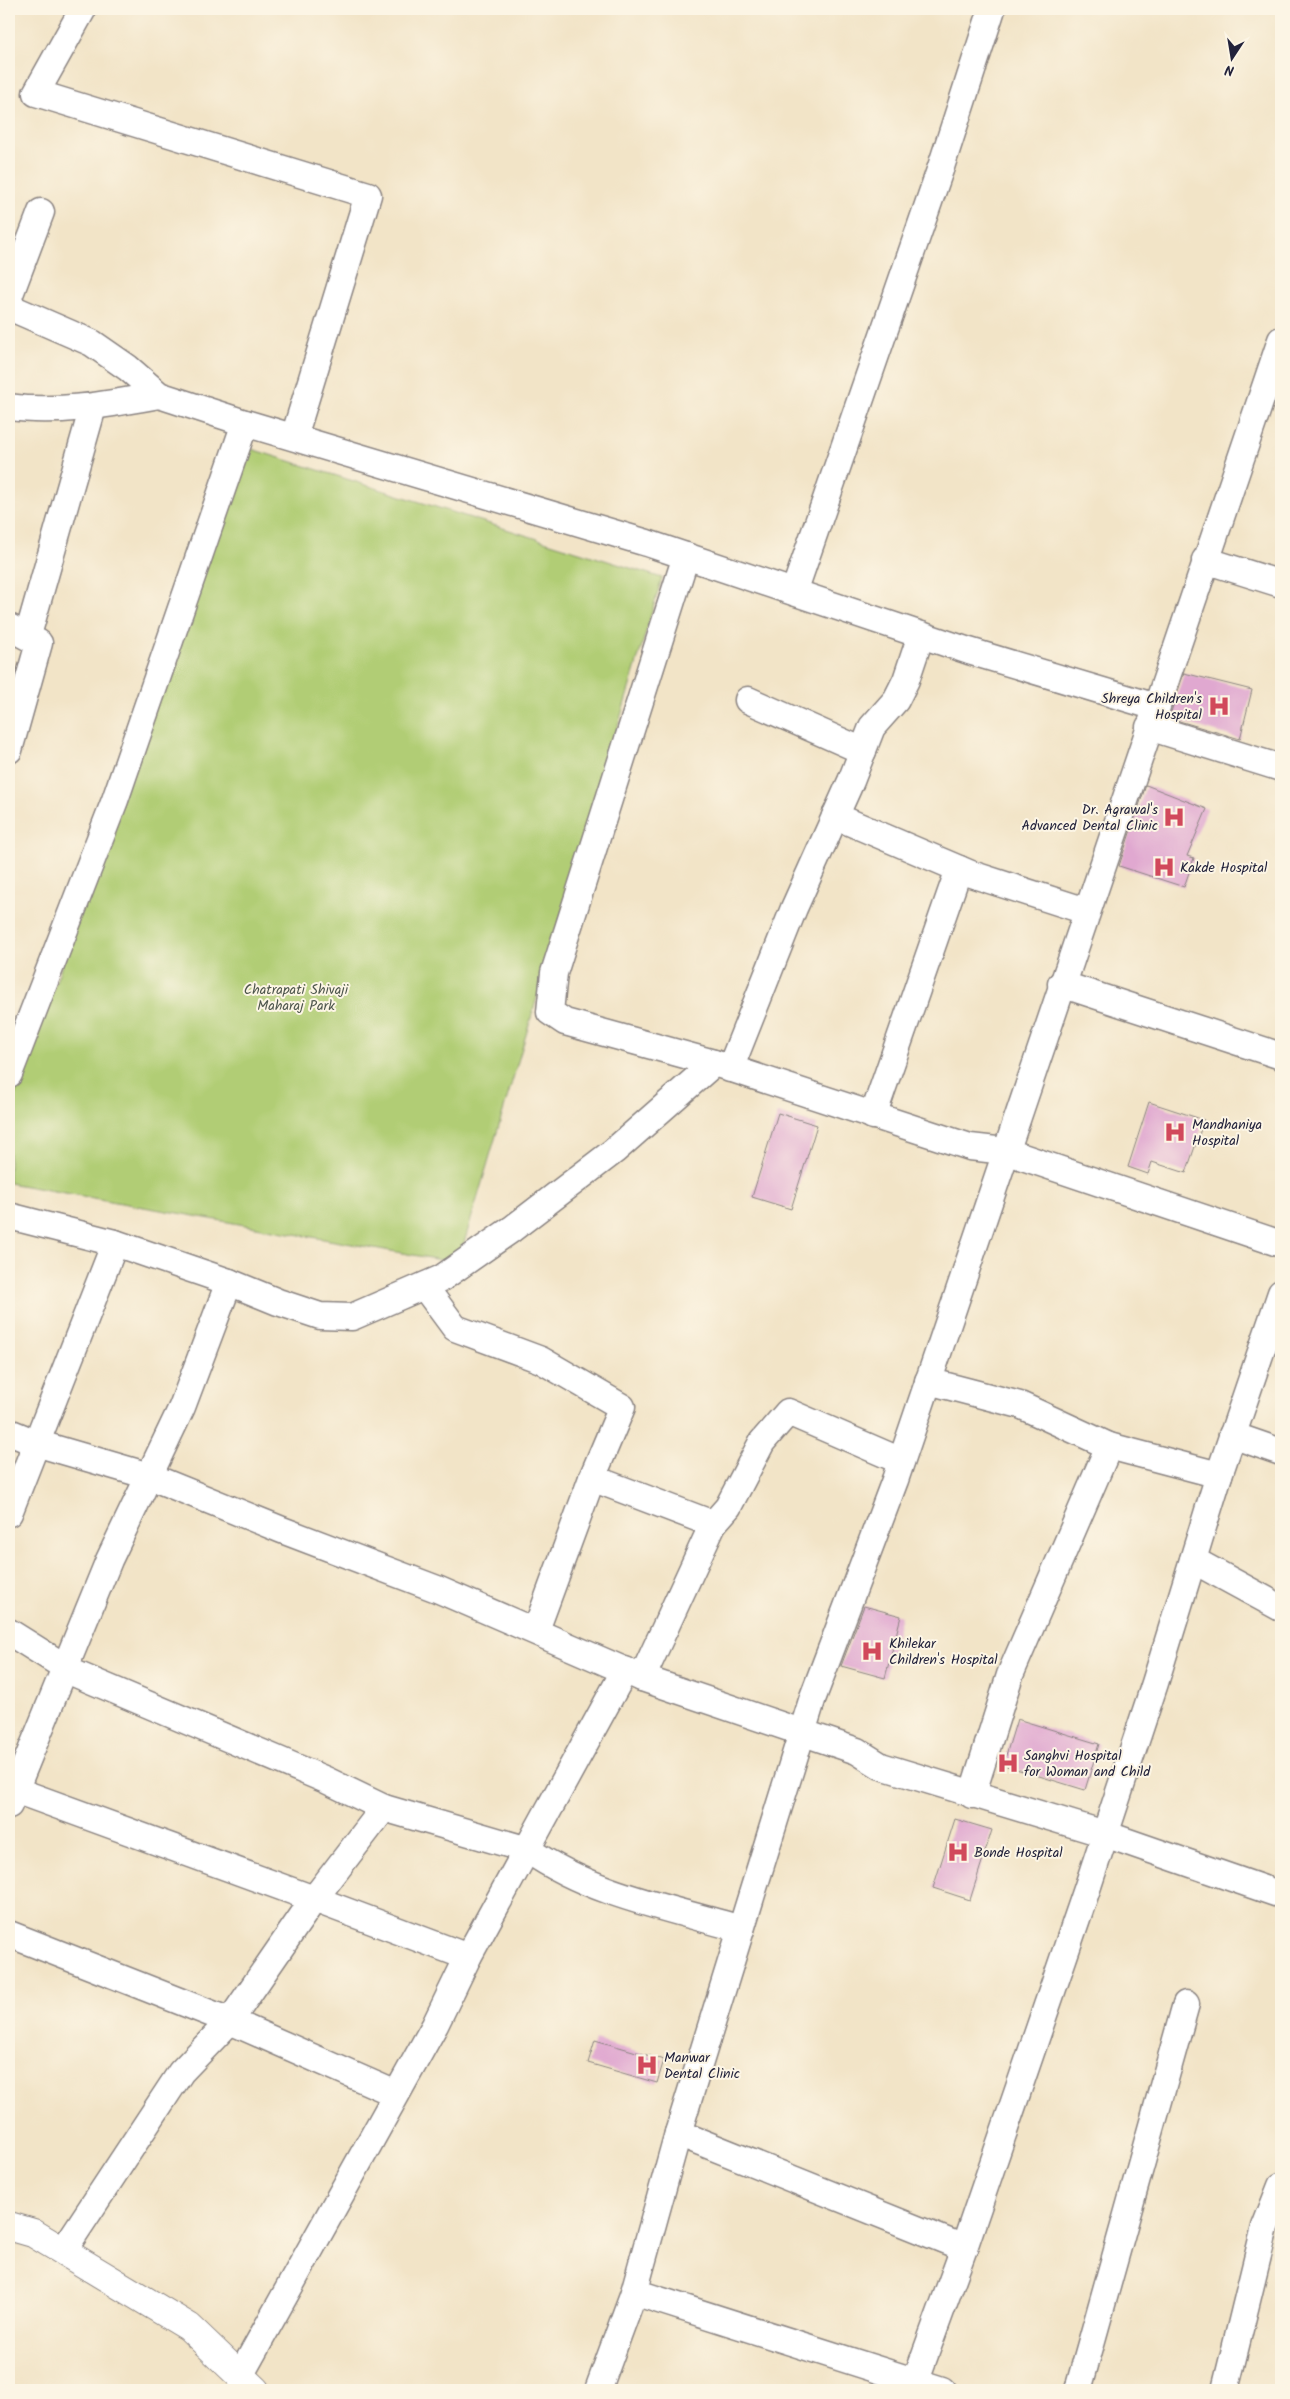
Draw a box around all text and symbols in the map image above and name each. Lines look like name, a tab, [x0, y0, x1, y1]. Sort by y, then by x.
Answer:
north arrow	[1208, 32, 1258, 82]
text: N	[1223, 58, 1236, 81]
place label: Shreya Children's Hospital	[1101, 688, 1203, 726]
hospital icon: Shreya Children's Hospital	[1206, 693, 1232, 719]
place label: Dr. Agrawal's Advanced Dental Clinic	[1021, 799, 1158, 837]
hospital icon: Dr. Agrawal's Advanced Dental Clinic	[1161, 804, 1187, 830]
hospital icon: Kakde Hospital	[1151, 854, 1177, 880]
place label: Kakde Hospital	[1180, 857, 1268, 879]
park label: Chatrapati Shivaji Maharaj Park	[244, 979, 349, 1017]
place label: Mandhaniya Hospital	[1192, 1114, 1262, 1152]
hospital icon: Mandhaniya Hospital	[1162, 1119, 1188, 1145]
place label: Khilekar Children's Hospital	[889, 1633, 998, 1671]
hospital icon: Khilekar Children's Hospital	[859, 1638, 885, 1664]
place label: Sanghvi Hospital for Woman and Child	[1024, 1745, 1151, 1783]
hospital icon: Sanghvi Hospital for Woman and Child	[995, 1750, 1021, 1776]
hospital icon: Bonde Hospital	[945, 1839, 971, 1865]
place label: Bonde Hospital	[974, 1842, 1063, 1864]
place label: Manwar Dental Clinic	[664, 2047, 740, 2085]
hospital icon: Manwar Dental Clinic	[634, 2052, 660, 2078]

